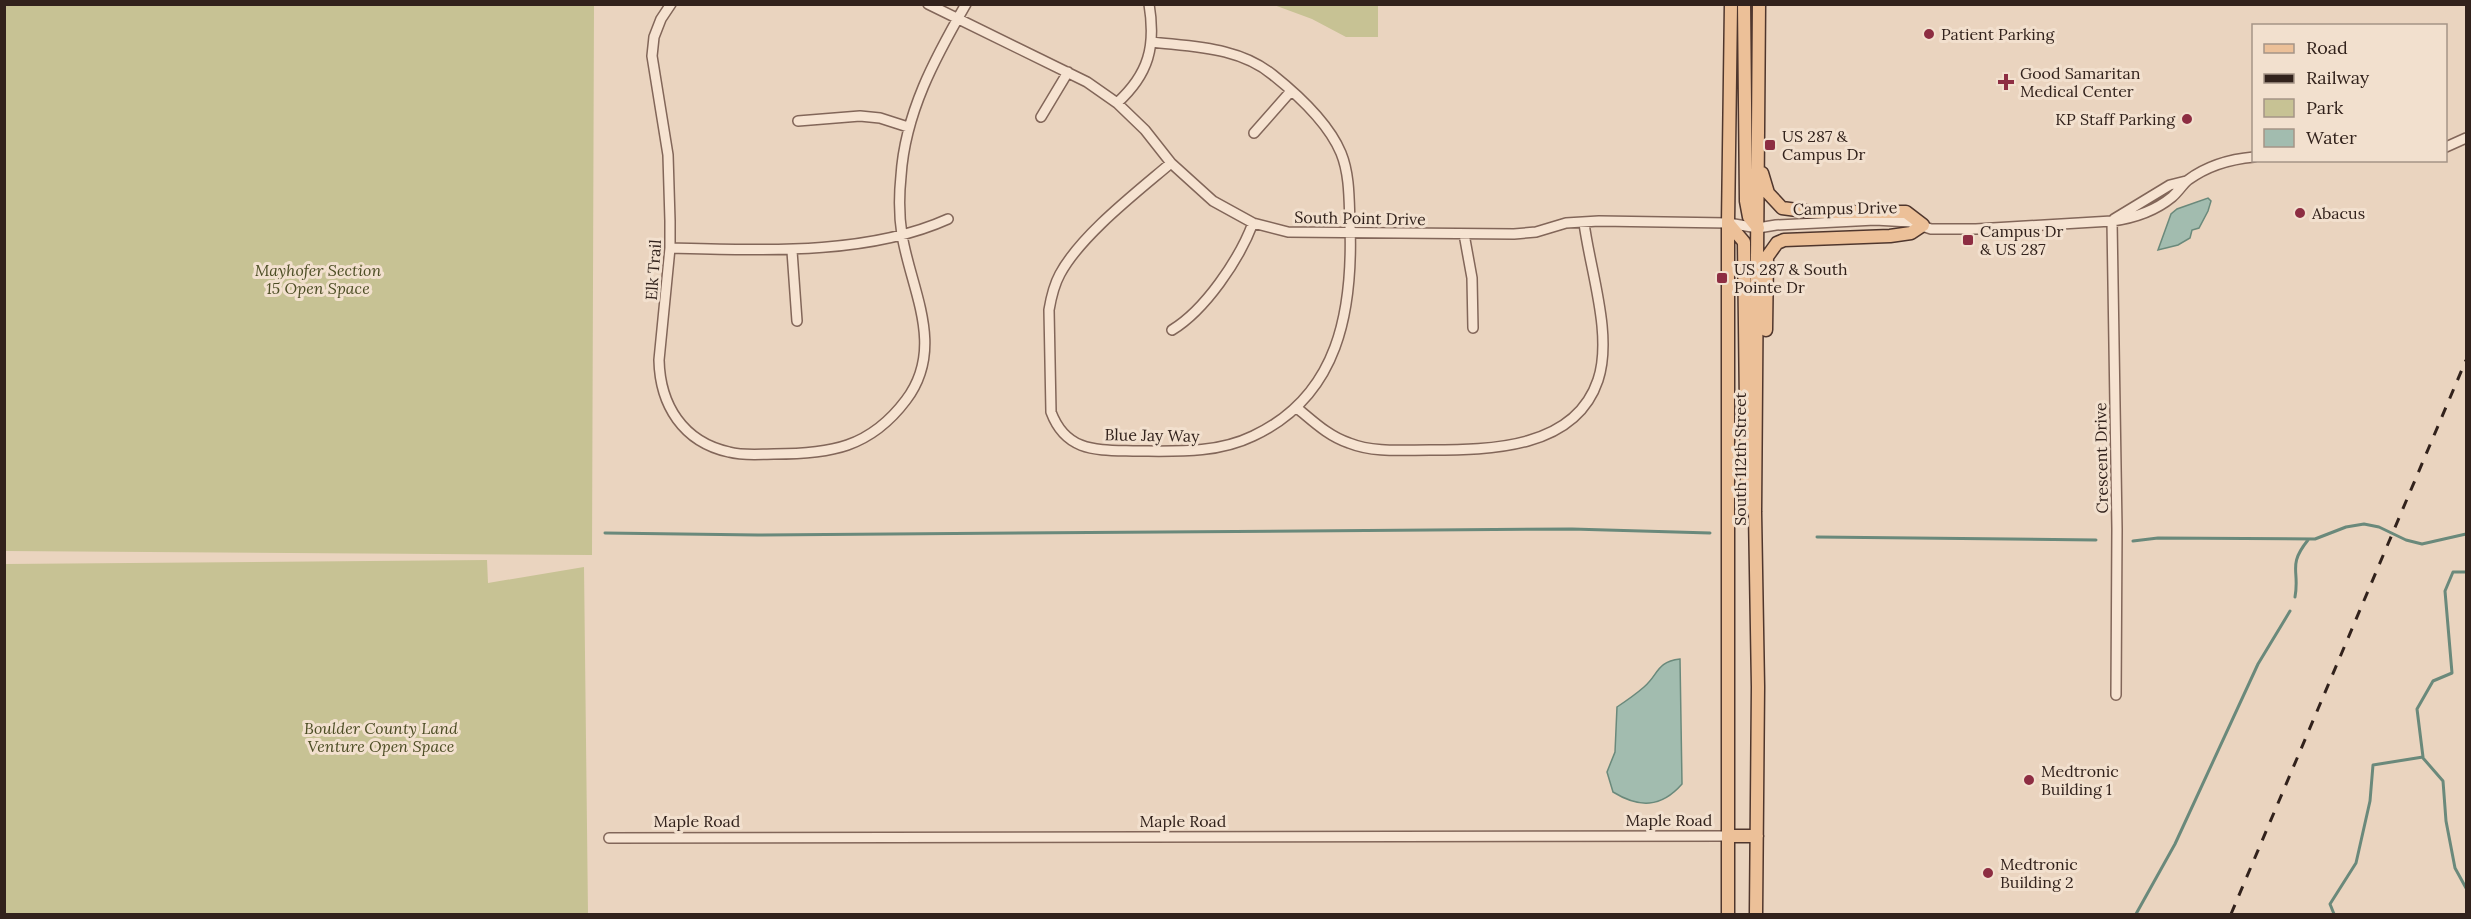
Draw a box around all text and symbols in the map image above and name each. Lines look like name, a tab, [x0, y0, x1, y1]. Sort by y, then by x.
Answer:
place label: Patient Parking	[1941, 24, 2056, 44]
legend	[2252, 24, 2447, 162]
marker: Patient Parking	[1922, 27, 1936, 41]
text: Road	[2306, 36, 2348, 59]
place label: Good Samaritan Medical Center	[2020, 63, 2141, 101]
text: Railway	[2306, 66, 2370, 89]
marker: Good Samaritan Medical Center	[1997, 73, 2015, 91]
text: Park	[2306, 96, 2344, 119]
place label: KP Staff Parking	[2055, 109, 2176, 129]
marker: KP Staff Parking	[2180, 112, 2194, 126]
place label: US 287 & Campus Dr	[1782, 126, 1865, 164]
text: Water	[2306, 126, 2357, 149]
marker: US 287 & Campus Dr	[1763, 138, 1777, 152]
street label: Campus Drive	[1793, 197, 1898, 219]
place label: Abacus	[2311, 203, 2365, 223]
marker: Abacus	[2293, 206, 2307, 220]
street label: South Point Drive	[1294, 207, 1426, 229]
place label: Campus Dr & US 287	[1980, 221, 2063, 259]
marker: Campus Dr & US 287	[1961, 233, 1975, 247]
street label: Elk Trail	[641, 239, 665, 301]
place label: US 287 & South Pointe Dr	[1734, 259, 1848, 297]
park label: Mayhofer Section 15 Open Space	[255, 260, 381, 298]
marker: US 287 & South Pointe Dr	[1715, 271, 1729, 285]
street label: South 112th Street	[1730, 391, 1750, 526]
street label: Crescent Drive	[2090, 402, 2112, 514]
street label: Blue Jay Way	[1104, 424, 1200, 446]
park label: Boulder County Land Venture Open Space	[304, 718, 458, 756]
place label: Medtronic Building 1	[2041, 761, 2119, 799]
marker: Medtronic Building 1	[2022, 773, 2036, 787]
street label: Maple Road	[1626, 810, 1713, 830]
street label: Maple Road	[654, 811, 741, 831]
street label: Maple Road	[1140, 811, 1227, 831]
place label: Medtronic Building 2	[2000, 854, 2078, 892]
marker: Medtronic Building 2	[1981, 866, 1995, 880]

